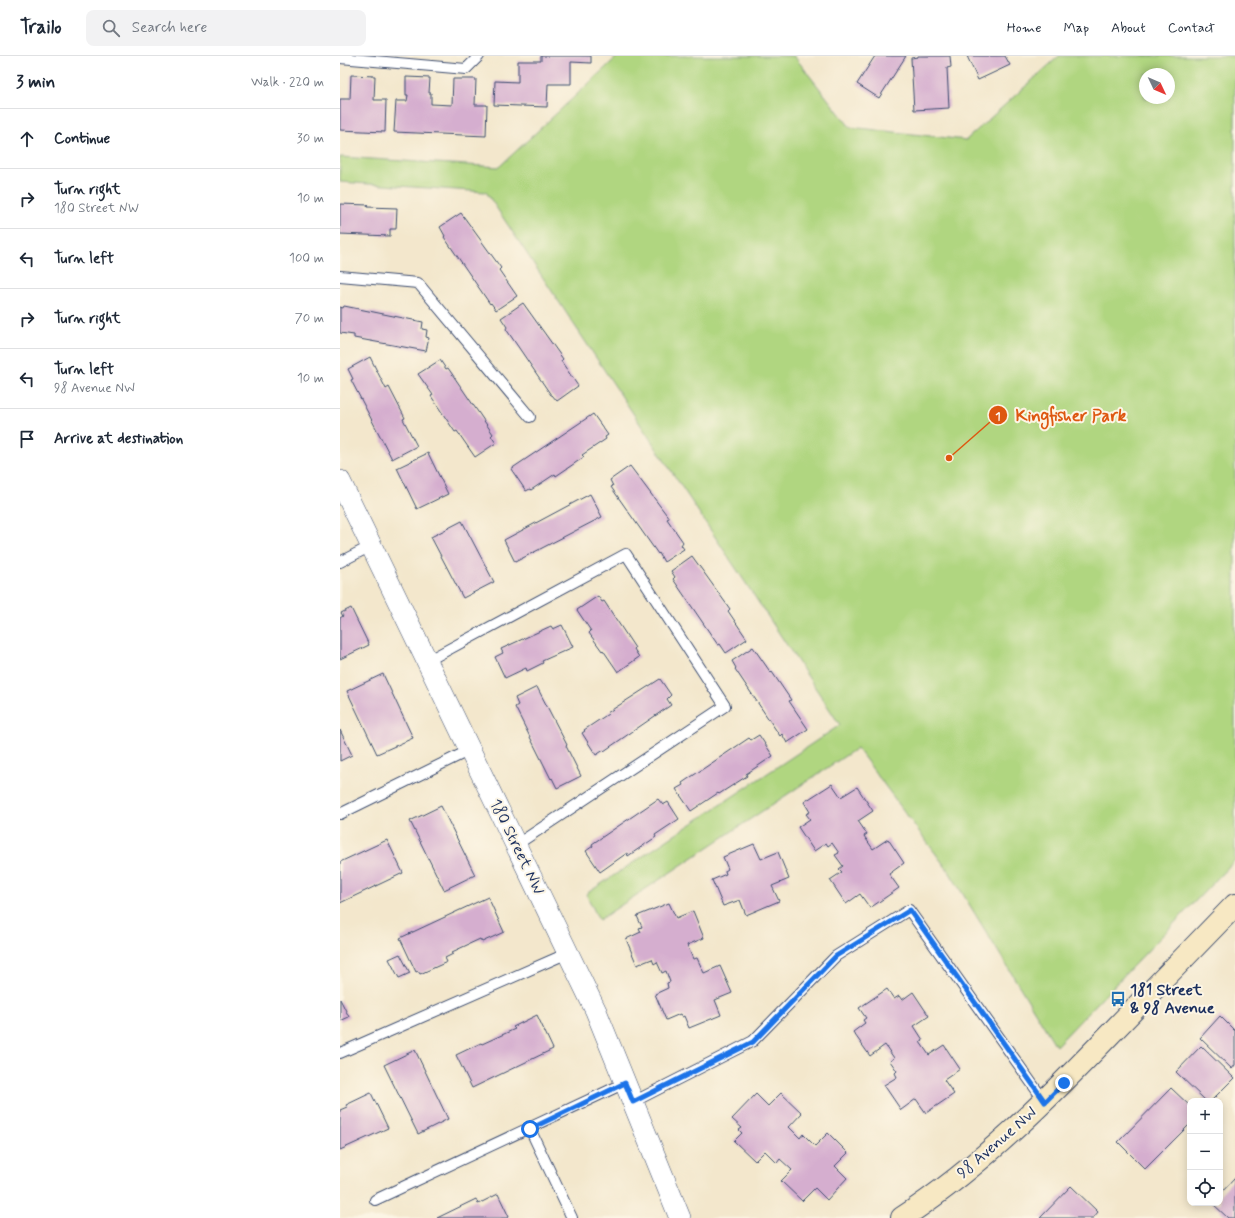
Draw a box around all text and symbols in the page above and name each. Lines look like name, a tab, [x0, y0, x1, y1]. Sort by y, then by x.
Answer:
search box	[86, 10, 366, 46]
text: Trailo	[20, 15, 62, 40]
icon: search	[100, 17, 122, 39]
text: Search here	[132, 18, 207, 38]
text: Home	[1007, 19, 1041, 37]
text: Map	[1063, 19, 1089, 37]
text: About	[1111, 19, 1146, 37]
text: Contact	[1168, 19, 1215, 37]
north arrow	[1139, 68, 1175, 104]
text: 3 min	[16, 71, 55, 93]
text: Walk · 220 m	[251, 74, 324, 91]
icon: ahead	[16, 128, 38, 150]
text: Continue	[54, 129, 110, 149]
text: 30 m	[297, 130, 324, 147]
text: Turn right	[54, 180, 121, 200]
icon: right	[16, 188, 38, 210]
text: 10 m	[297, 190, 324, 207]
text: 180 Street NW	[54, 200, 139, 217]
icon: left	[16, 248, 38, 270]
text: Turn left	[54, 249, 114, 269]
text: 100 m	[289, 250, 324, 267]
icon: right	[16, 308, 38, 330]
text: Turn right	[54, 309, 121, 329]
text: 70 m	[295, 310, 324, 327]
text: Turn left	[54, 360, 114, 380]
icon: left	[16, 368, 38, 390]
text: 10 m	[297, 370, 324, 387]
text: 98 Avenue NW	[54, 380, 135, 397]
callout: Kingfisher Park	[988, 401, 1134, 430]
text: Kingfisher Park	[1016, 405, 1127, 430]
text: 1	[995, 409, 1001, 425]
icon: arrive	[16, 428, 38, 450]
text: Arrive at destination	[54, 429, 183, 449]
street label: 180 Street NW	[485, 795, 549, 899]
place label: 181 Street & 98 Avenue	[1130, 980, 1215, 1019]
bus stop icon: 181 Street & 98 Avenue	[1109, 990, 1127, 1008]
route end	[1055, 1074, 1073, 1092]
map controls	[1187, 1098, 1223, 1206]
button: +	[1187, 1098, 1223, 1134]
street label: 98 Avenue NW	[953, 1102, 1041, 1184]
route start	[521, 1120, 539, 1138]
button: −	[1187, 1134, 1223, 1170]
button: locate	[1187, 1170, 1223, 1206]

